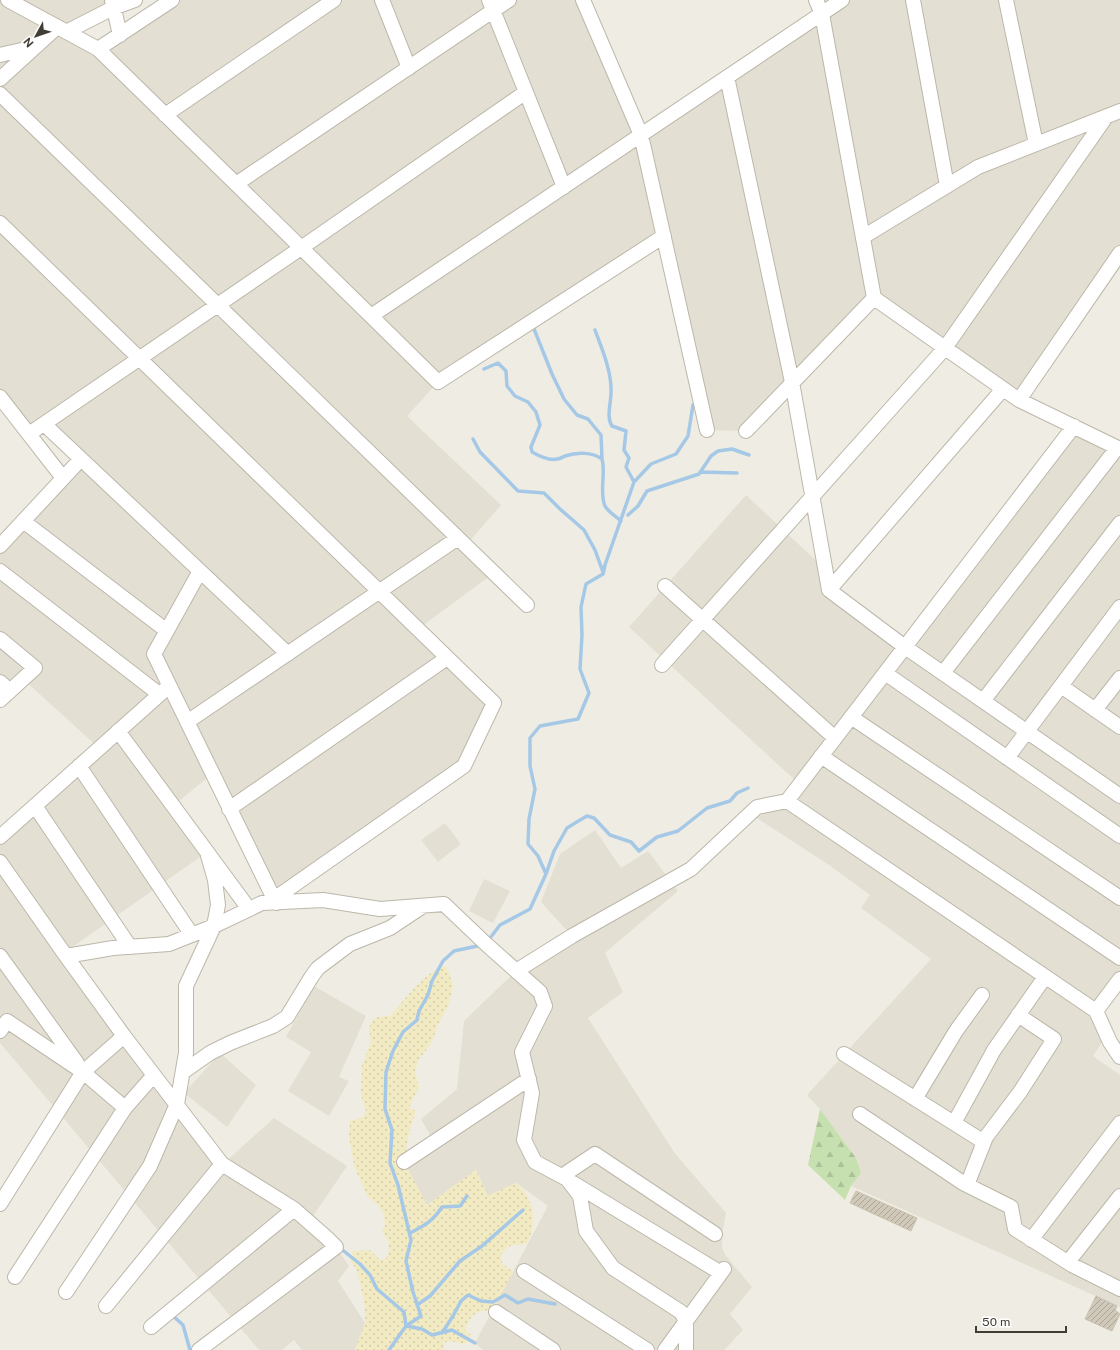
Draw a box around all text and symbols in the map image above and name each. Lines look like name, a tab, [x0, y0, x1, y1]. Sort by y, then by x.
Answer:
north arrow	[16, 16, 56, 56]
text: N	[21, 35, 36, 50]
scale bar	[976, 1308, 1066, 1334]
text: 50 m	[982, 1315, 1010, 1329]

